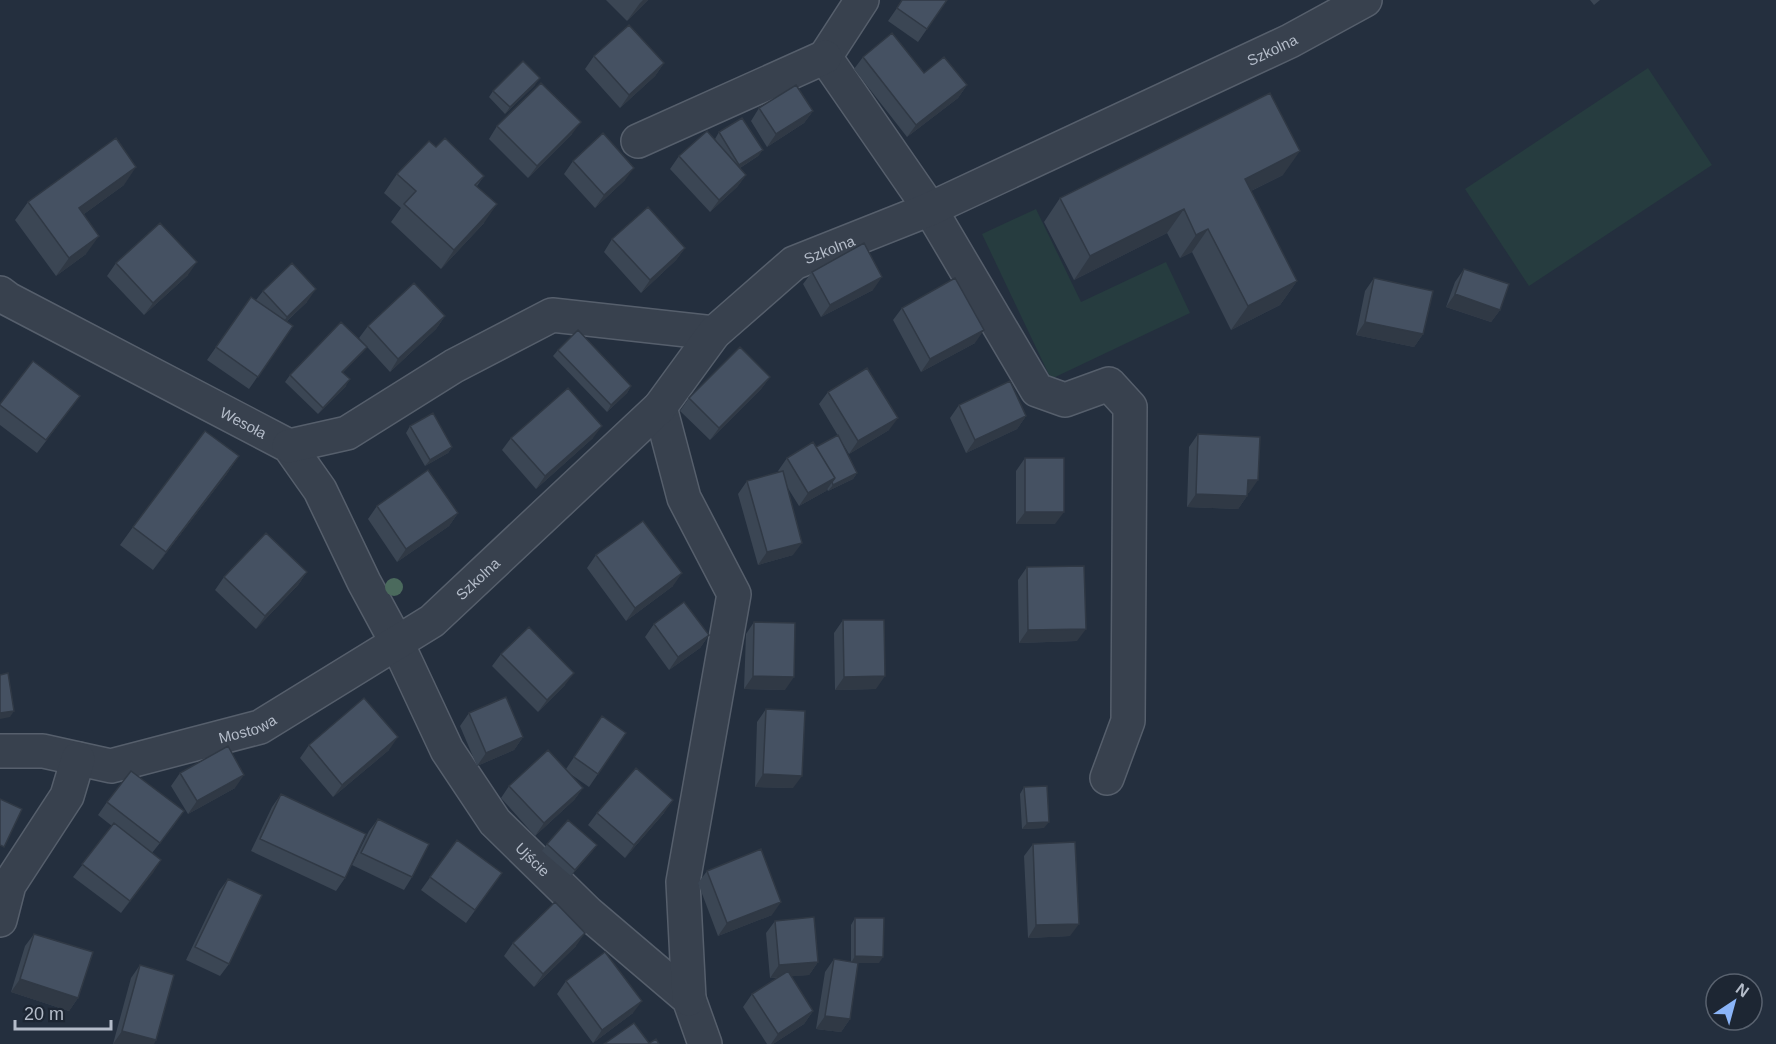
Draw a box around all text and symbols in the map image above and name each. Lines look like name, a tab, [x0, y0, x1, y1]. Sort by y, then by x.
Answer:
street label: Szkolna	[1244, 30, 1301, 68]
street label: Szkolna	[801, 231, 858, 267]
street label: Wesoła	[218, 403, 270, 442]
street label: Szkolna	[452, 553, 503, 603]
street label: Mostowa	[217, 710, 280, 746]
street label: Ujście	[512, 839, 553, 879]
north arrow	[1704, 972, 1764, 1032]
text: N	[1733, 980, 1752, 1001]
scale bar	[15, 993, 111, 1031]
text: 20 m	[24, 1004, 64, 1024]

